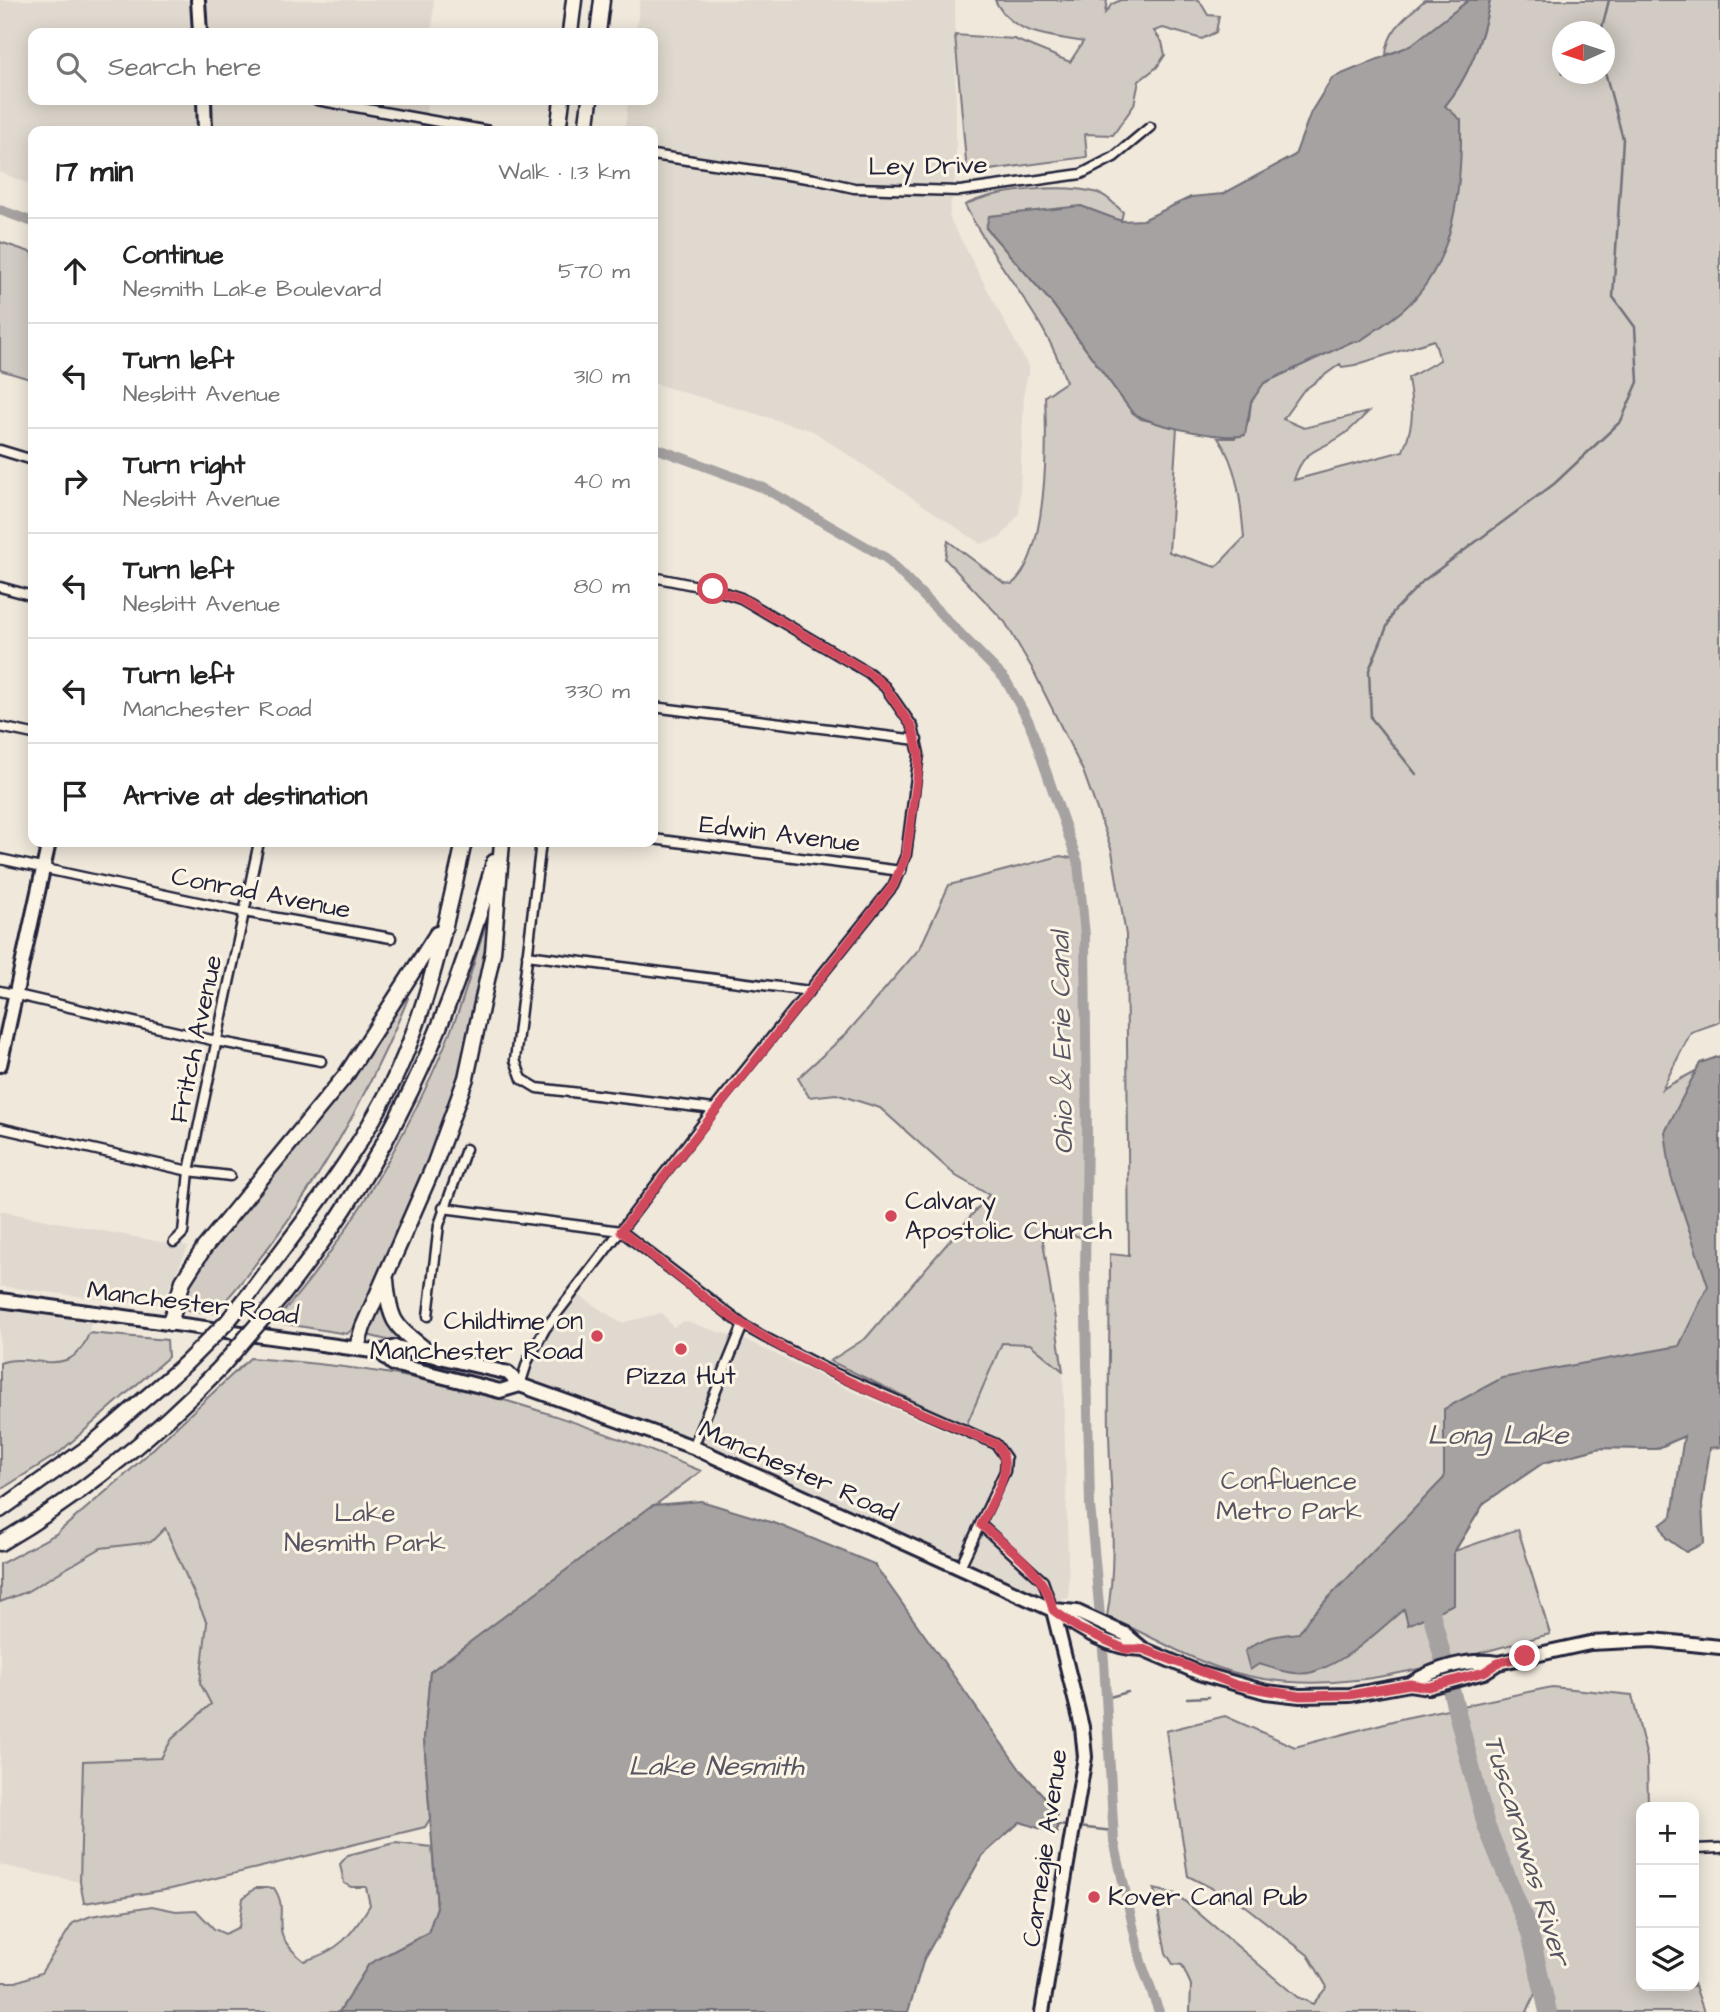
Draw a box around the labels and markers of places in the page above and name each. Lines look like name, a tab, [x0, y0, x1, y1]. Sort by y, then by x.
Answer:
place label: Calvary Apostolic Church	[905, 1183, 1112, 1249]
marker: Calvary Apostolic Church	[883, 1208, 899, 1224]
place label: Childtime on Manchester Road	[370, 1303, 583, 1369]
marker: Childtime on Manchester Road	[589, 1328, 605, 1344]
marker: Pizza Hut	[673, 1341, 689, 1357]
place label: Pizza Hut	[626, 1358, 736, 1394]
place label: Kover Canal Pub	[1108, 1879, 1308, 1915]
marker: Kover Canal Pub	[1086, 1889, 1102, 1905]

